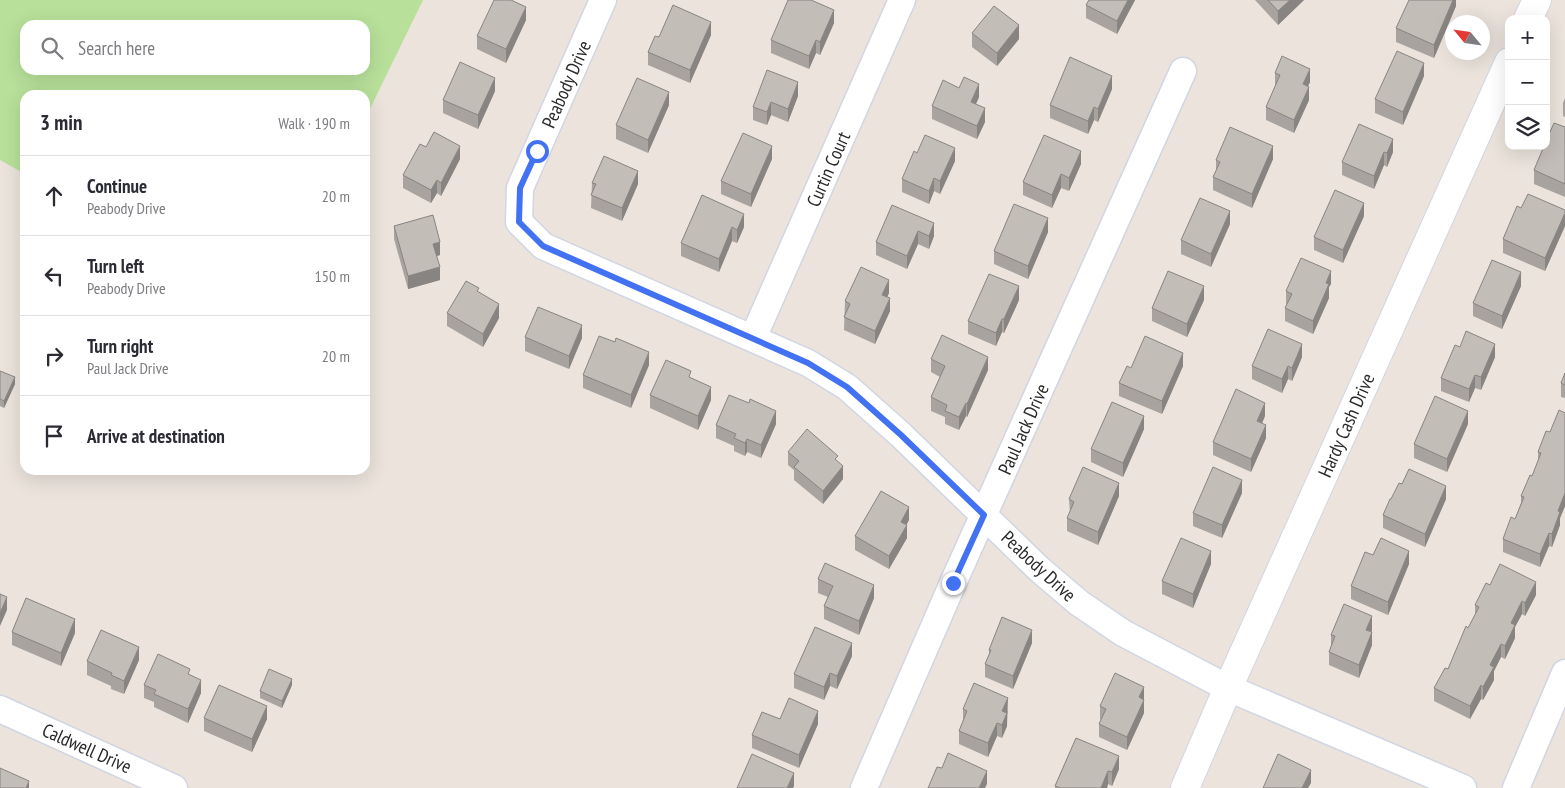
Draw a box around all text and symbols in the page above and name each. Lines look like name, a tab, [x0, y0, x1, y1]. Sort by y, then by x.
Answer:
north arrow	[1445, 15, 1490, 60]
map controls	[1505, 15, 1550, 150]
button: +	[1505, 15, 1550, 60]
search box	[20, 20, 370, 75]
icon: search	[38, 34, 66, 62]
text: Search here	[78, 36, 155, 60]
street label: Peabody Drive	[536, 36, 596, 131]
button: −	[1505, 60, 1550, 105]
button: layers	[1505, 105, 1550, 150]
text: 3 min	[40, 109, 82, 136]
text: Walk · 190 m	[278, 113, 350, 133]
street label: Curtin Court	[801, 127, 855, 210]
route start	[526, 140, 549, 163]
text: Continue	[87, 174, 147, 198]
icon: ahead	[40, 182, 68, 210]
text: 20 m	[322, 186, 350, 206]
text: Peabody Drive	[87, 198, 166, 218]
text: Turn left	[87, 254, 144, 278]
icon: left	[40, 262, 68, 290]
text: 150 m	[315, 266, 350, 286]
text: Peabody Drive	[87, 278, 166, 298]
text: Turn right	[87, 334, 153, 358]
icon: right	[40, 342, 68, 370]
text: 20 m	[322, 346, 350, 366]
text: Paul Jack Drive	[87, 358, 169, 378]
street label: Hardy Cash Drive	[1312, 369, 1380, 481]
street label: Paul Jack Drive	[992, 380, 1054, 478]
icon: arrive	[40, 422, 68, 450]
text: Arrive at destination	[87, 424, 225, 448]
street label: Peabody Drive	[997, 525, 1081, 607]
route end	[942, 572, 965, 595]
street label: Caldwell Drive	[39, 718, 135, 778]

